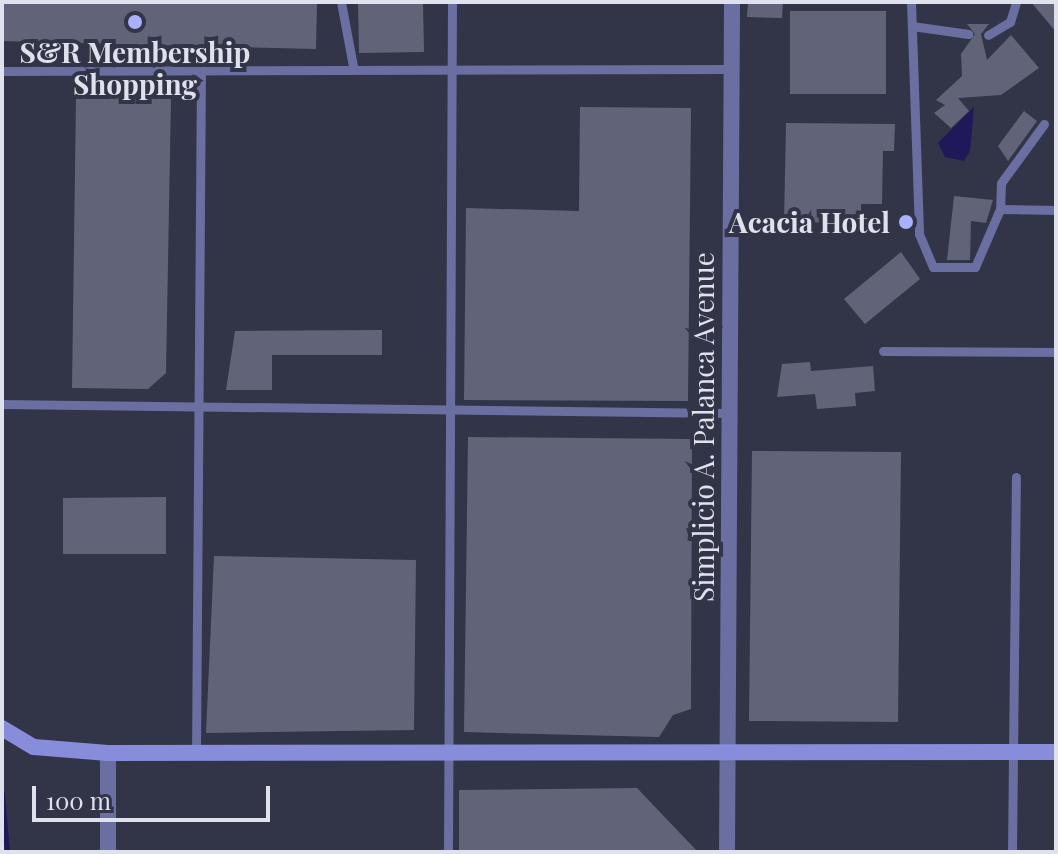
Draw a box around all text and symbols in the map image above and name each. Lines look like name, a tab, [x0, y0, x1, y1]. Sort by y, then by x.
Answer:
marker: S&R Membership Shopping	[126, 13, 144, 31]
place label: S&R Membership Shopping	[19, 35, 251, 101]
place label: Acacia Hotel	[729, 205, 890, 239]
marker: Acacia Hotel	[897, 213, 915, 231]
street label: Simplicio A. Palanca Avenue	[686, 251, 720, 603]
scale bar	[36, 770, 274, 820]
text: 100 m	[46, 784, 111, 816]

